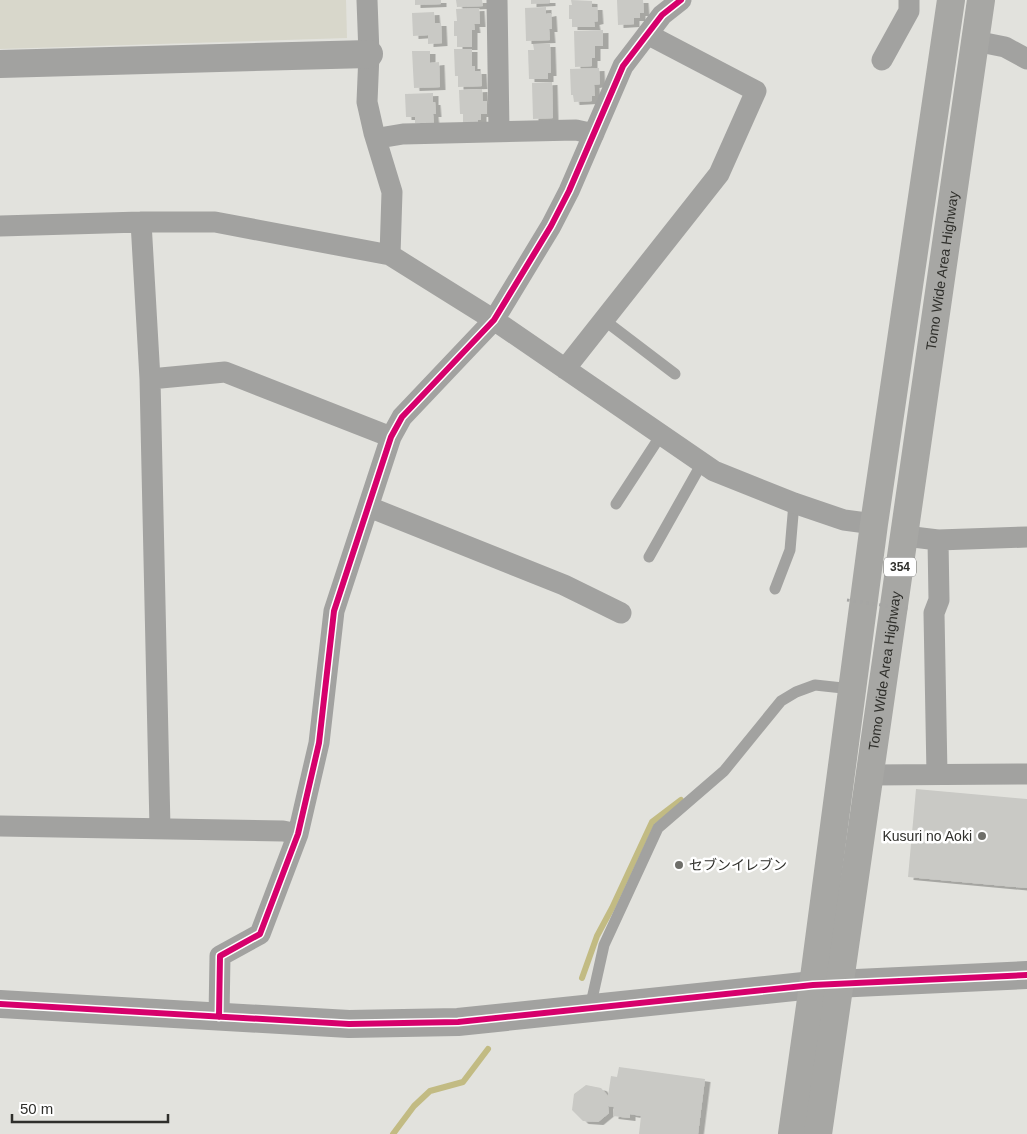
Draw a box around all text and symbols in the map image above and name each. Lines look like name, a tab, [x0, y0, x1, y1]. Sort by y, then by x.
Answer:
street label: Tomo Wide Area Highway	[923, 190, 961, 351]
road number: 354	[884, 558, 916, 576]
street label: Tomo Wide Area Highway	[865, 590, 904, 751]
place label: Kusuri no Aoki	[883, 828, 972, 844]
marker: Kusuri no Aoki	[976, 830, 988, 842]
place label: セブンイレブン	[689, 857, 787, 873]
marker: セブンイレブン	[673, 859, 685, 871]
scale bar	[12, 1092, 169, 1124]
text: 50 m	[20, 1100, 53, 1117]

